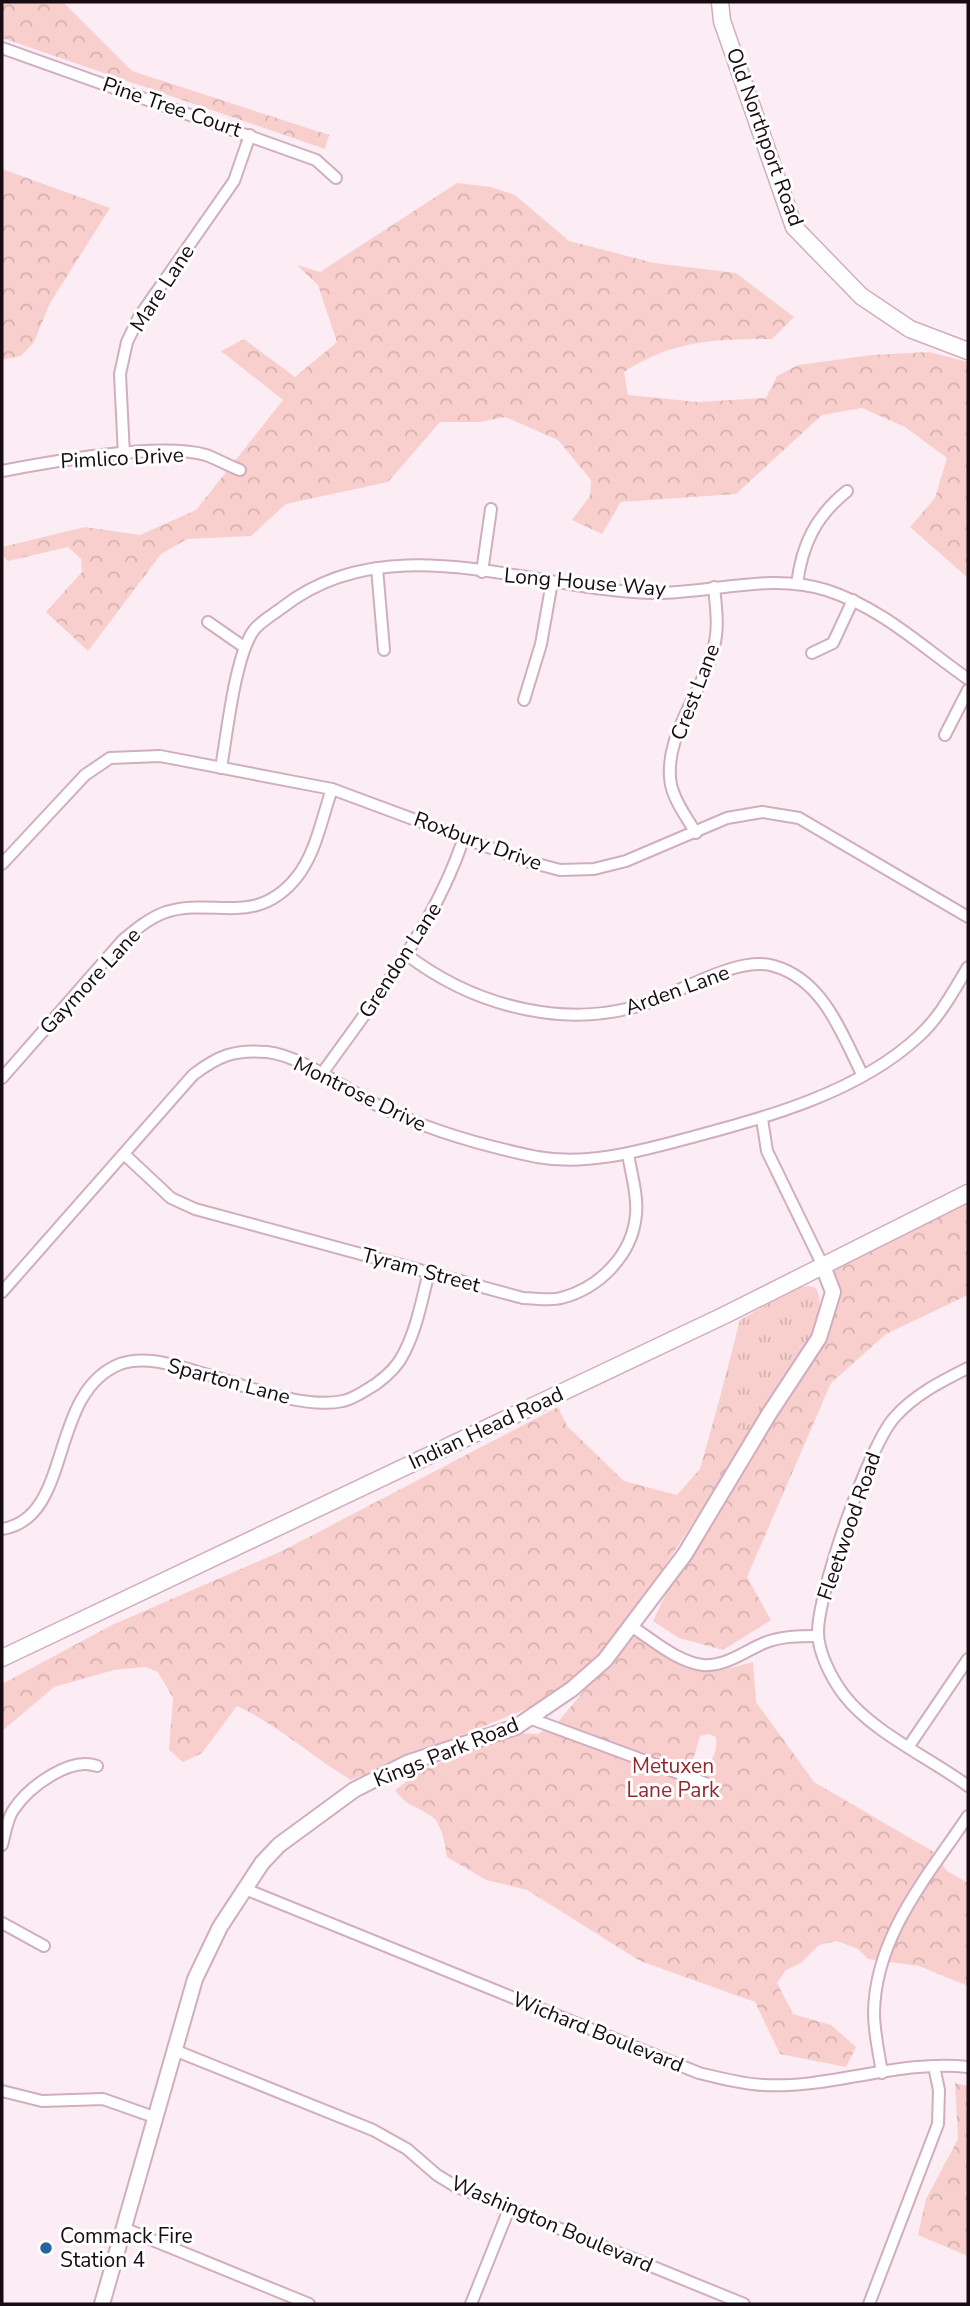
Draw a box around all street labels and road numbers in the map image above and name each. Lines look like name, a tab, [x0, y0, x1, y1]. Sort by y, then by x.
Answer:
street label: Old Northport Road	[720, 44, 810, 230]
street label: Pine Tree Court	[99, 70, 246, 144]
street label: Mare Lane	[123, 239, 201, 337]
street label: Pimlico Drive	[60, 441, 184, 475]
street label: Long House Way	[503, 561, 667, 603]
street label: Crest Lane	[664, 640, 726, 744]
street label: Roxbury Drive	[410, 805, 546, 877]
street label: Grendon Lane	[352, 897, 448, 1023]
street label: Gaymore Lane	[33, 922, 147, 1040]
street label: Arden Lane	[621, 958, 733, 1022]
street label: Montrose Drive	[289, 1050, 431, 1138]
street label: Tyram Street	[359, 1241, 484, 1299]
street label: Sparton Lane	[164, 1351, 294, 1411]
street label: Indian Head Road	[404, 1380, 568, 1476]
street label: Fleetwood Road	[811, 1448, 887, 1604]
street label: Kings Park Road	[369, 1710, 523, 1794]
street label: Wichard Boulevard	[508, 1985, 688, 2079]
street label: Washington Boulevard	[447, 2169, 657, 2279]

